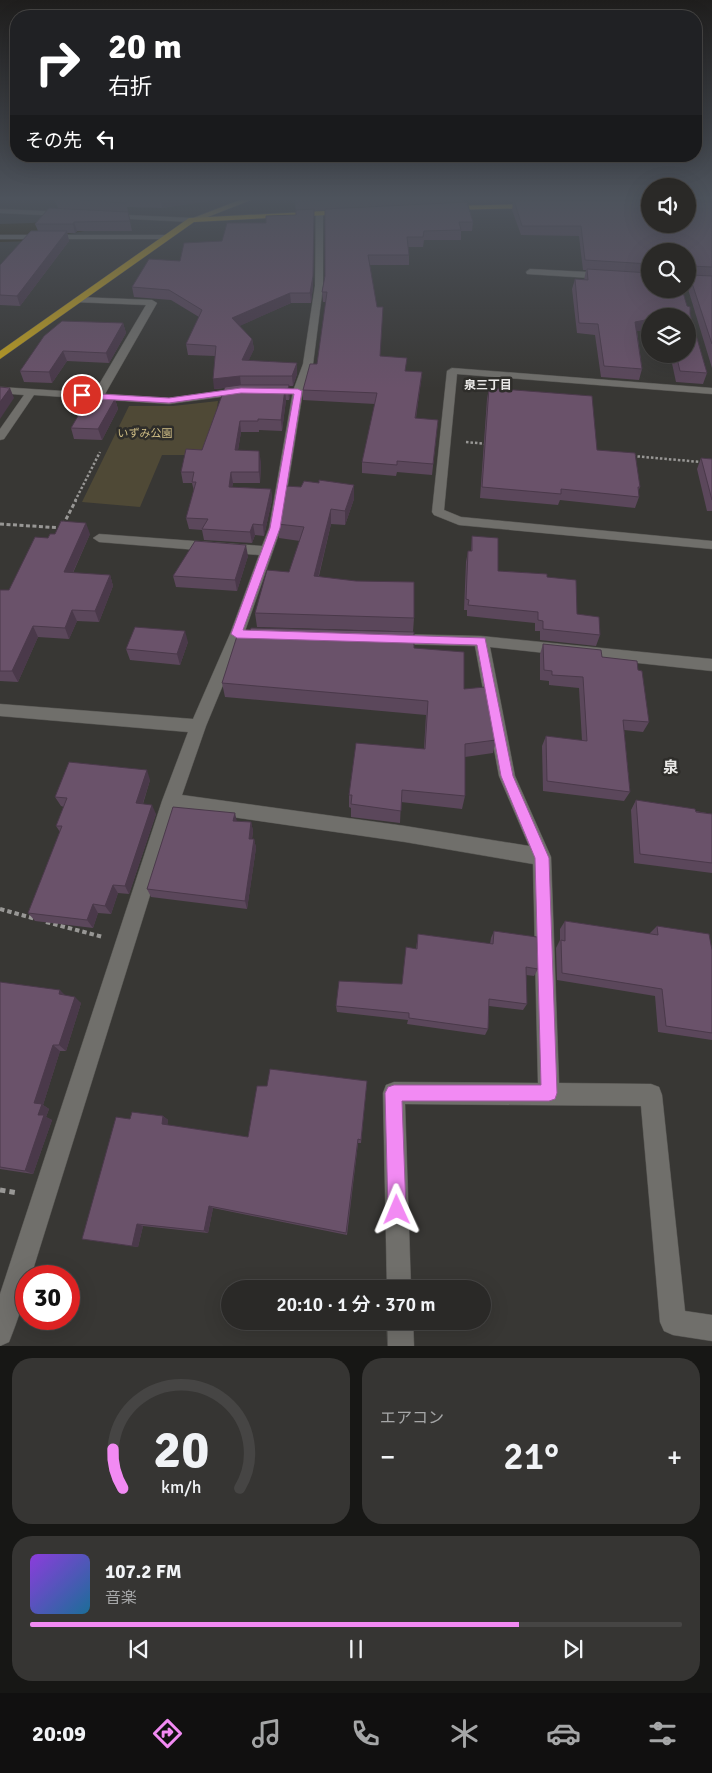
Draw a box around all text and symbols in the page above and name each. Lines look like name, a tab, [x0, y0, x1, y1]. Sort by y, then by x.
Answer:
text: 20 m	[108, 25, 182, 68]
icon: right	[25, 30, 90, 95]
text: 右折	[108, 73, 152, 100]
icon: left	[92, 125, 120, 153]
text: その先	[25, 129, 82, 153]
map controls	[641, 178, 696, 363]
button: sound	[641, 178, 696, 233]
button: search	[641, 243, 696, 298]
button: layers	[641, 308, 696, 363]
pin	[61, 374, 103, 416]
district label: 泉三丁目	[464, 378, 512, 393]
icon: arrive	[68, 381, 96, 409]
park label: いずみ公園	[118, 427, 173, 440]
district label: 泉	[663, 758, 679, 778]
position arrow	[370, 1183, 422, 1235]
speed limit sign: 30	[15, 1265, 80, 1330]
text: 20:10 · 1 分 · 370 m	[277, 1293, 435, 1317]
text: エアコン	[380, 1408, 444, 1428]
text: 20	[153, 1418, 209, 1482]
text: 21°	[503, 1433, 559, 1480]
text: −	[380, 1440, 395, 1474]
text: +	[667, 1440, 682, 1474]
text: km/h	[161, 1476, 201, 1498]
text: 107.2 FM	[105, 1560, 182, 1584]
text: 音楽	[105, 1588, 137, 1608]
icon: previous	[125, 1635, 153, 1663]
icon: pause	[342, 1635, 370, 1663]
icon: next	[559, 1635, 587, 1663]
icon: directions	[150, 1716, 185, 1751]
icon: music	[249, 1716, 284, 1751]
icon: phone	[348, 1716, 383, 1751]
icon: climate	[447, 1716, 482, 1751]
icon: car	[546, 1716, 581, 1751]
icon: filters	[645, 1716, 680, 1751]
text: 20:09	[32, 1720, 86, 1747]

